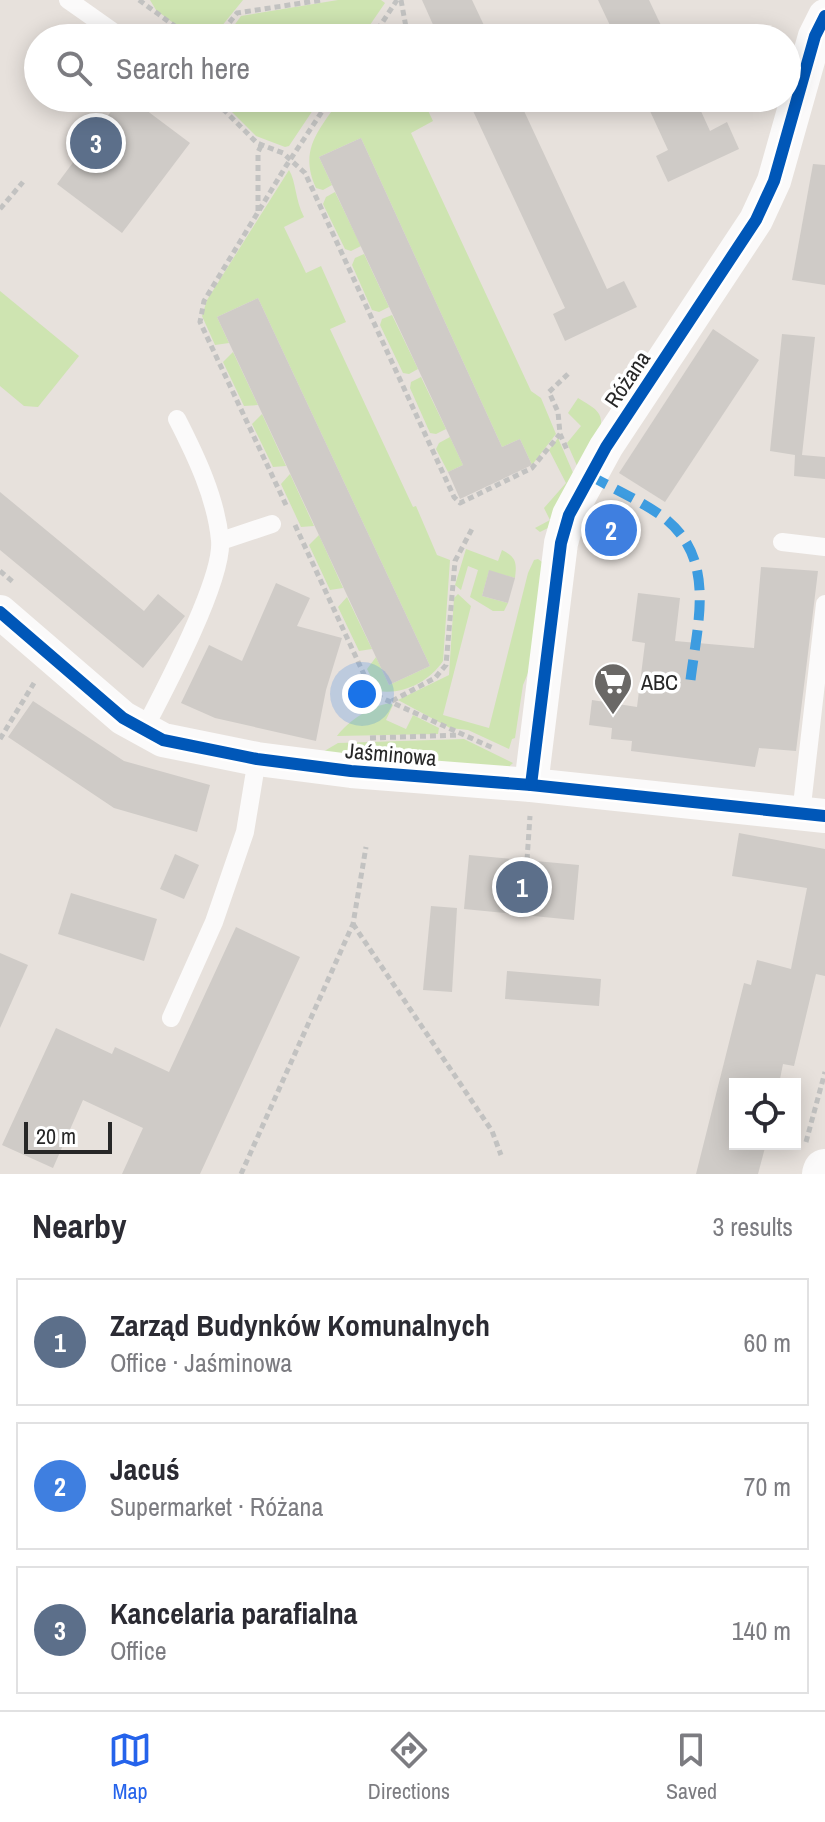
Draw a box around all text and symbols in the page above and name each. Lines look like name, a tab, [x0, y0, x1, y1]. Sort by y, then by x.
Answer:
search box	[24, 24, 801, 112]
icon: search	[52, 46, 96, 90]
text: Search here	[116, 48, 250, 88]
pin: 3	[70, 113, 122, 173]
street label: Różana	[597, 345, 657, 413]
pin: 2	[585, 500, 637, 560]
supermarket icon: ABC	[592, 661, 634, 716]
place label: ABC	[640, 667, 678, 697]
your location	[342, 674, 382, 714]
street label: Jaśminowa	[344, 735, 438, 773]
pin: 1	[496, 857, 548, 917]
map controls	[729, 1078, 801, 1150]
button: locate	[729, 1078, 801, 1150]
scale bar	[24, 1118, 112, 1154]
text: 20 m	[36, 1121, 76, 1151]
text: Nearby	[32, 1203, 127, 1249]
text: 3 results	[712, 1209, 793, 1244]
text: Zarząd Budynków Komunalnych	[110, 1305, 490, 1345]
text: 1	[54, 1325, 66, 1360]
text: 60 m	[744, 1325, 791, 1360]
text: Office · Jaśminowa	[110, 1345, 292, 1380]
text: Jacuś	[110, 1449, 180, 1489]
text: 2	[54, 1469, 66, 1504]
text: 70 m	[744, 1469, 791, 1504]
text: Supermarket · Różana	[110, 1489, 323, 1524]
text: Kancelaria parafialna	[110, 1593, 358, 1633]
text: 3	[54, 1613, 66, 1648]
text: 140 m	[732, 1613, 791, 1648]
text: Office	[110, 1633, 167, 1668]
tab: Map	[108, 1728, 152, 1806]
tab: Directions	[368, 1728, 450, 1806]
tab: Saved	[666, 1728, 717, 1806]

